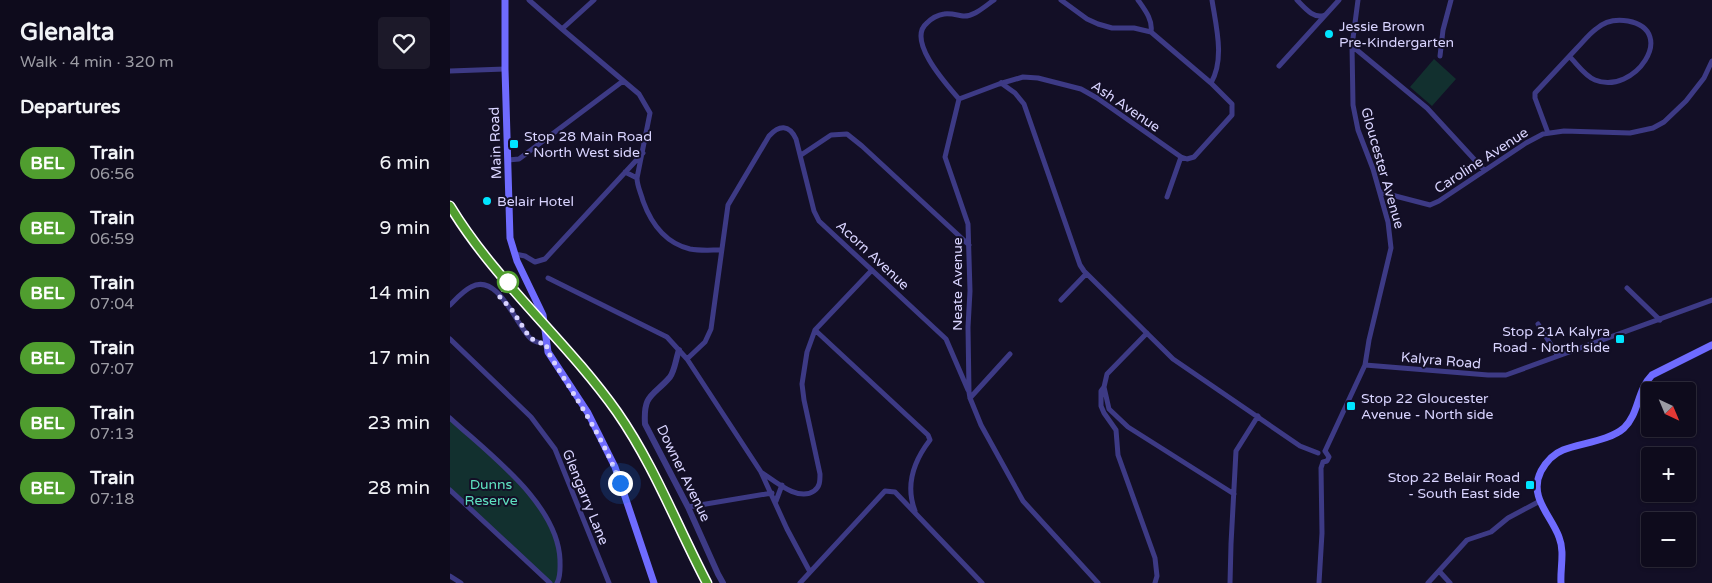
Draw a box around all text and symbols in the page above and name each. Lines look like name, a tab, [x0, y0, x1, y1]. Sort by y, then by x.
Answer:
button: heart	[378, 17, 430, 69]
text: Glenalta	[20, 18, 114, 47]
place label: Jessie Brown Pre-Kindergarten	[1339, 18, 1454, 51]
marker: Jessie Brown Pre-Kindergarten	[1323, 28, 1335, 40]
text: Walk · 4 min · 320 m	[20, 52, 174, 72]
street label: Ash Avenue	[1088, 77, 1163, 136]
text: Departures	[20, 96, 120, 118]
street label: Gloucester Avenue	[1357, 106, 1408, 231]
street label: Main Road	[486, 107, 505, 179]
street label: Caroline Avenue	[1431, 124, 1531, 197]
place label: Stop 28 Main Road - North West side	[524, 128, 652, 161]
marker: Stop 28 Main Road - North West side	[508, 138, 520, 150]
text: Train	[90, 142, 135, 164]
text: BEL	[30, 152, 65, 174]
text: 6 min	[379, 152, 430, 174]
text: 06:56	[90, 164, 134, 184]
place label: Belair Hotel	[497, 193, 574, 210]
marker: Belair Hotel	[481, 195, 493, 207]
text: Train	[90, 207, 135, 229]
text: BEL	[30, 217, 65, 239]
text: 9 min	[379, 217, 430, 239]
street label: Acorn Avenue	[833, 217, 913, 294]
text: 06:59	[90, 229, 134, 249]
street label: Neate Avenue	[949, 237, 966, 331]
unlabelled marker	[497, 271, 519, 293]
text: Train	[90, 272, 135, 294]
text: BEL	[30, 282, 65, 304]
text: 14 min	[367, 282, 430, 304]
text: 07:04	[90, 294, 134, 314]
place label: Stop 21A Kalyra Road - North side	[1492, 323, 1610, 356]
marker: Stop 21A Kalyra Road - North side	[1614, 333, 1626, 345]
text: Train	[90, 337, 135, 359]
text: BEL	[30, 347, 65, 369]
text: 17 min	[367, 347, 430, 369]
street label: Kalyra Road	[1400, 349, 1482, 372]
text: 07:07	[90, 359, 134, 379]
north arrow	[1641, 382, 1696, 438]
map controls	[1641, 382, 1696, 567]
place label: Stop 22 Gloucester Avenue - North side	[1361, 390, 1494, 423]
marker: Stop 22 Gloucester Avenue - North side	[1345, 400, 1357, 412]
text: Train	[90, 402, 135, 424]
text: BEL	[30, 412, 65, 434]
text: 23 min	[367, 412, 430, 434]
street label: Downer Avenue	[653, 422, 714, 524]
text: 07:13	[90, 424, 134, 444]
street label: Glengarry Lane	[559, 447, 612, 547]
button: +	[1641, 447, 1696, 502]
text: Train	[90, 467, 135, 489]
place label: Stop 22 Belair Road - South East side	[1388, 469, 1520, 502]
your location	[608, 471, 633, 496]
park label: Dunns Reserve	[464, 476, 518, 509]
text: BEL	[30, 477, 65, 499]
text: 28 min	[367, 477, 430, 499]
marker: Stop 22 Belair Road - South East side	[1524, 479, 1536, 491]
text: 07:18	[90, 489, 134, 509]
button: −	[1641, 512, 1696, 567]

